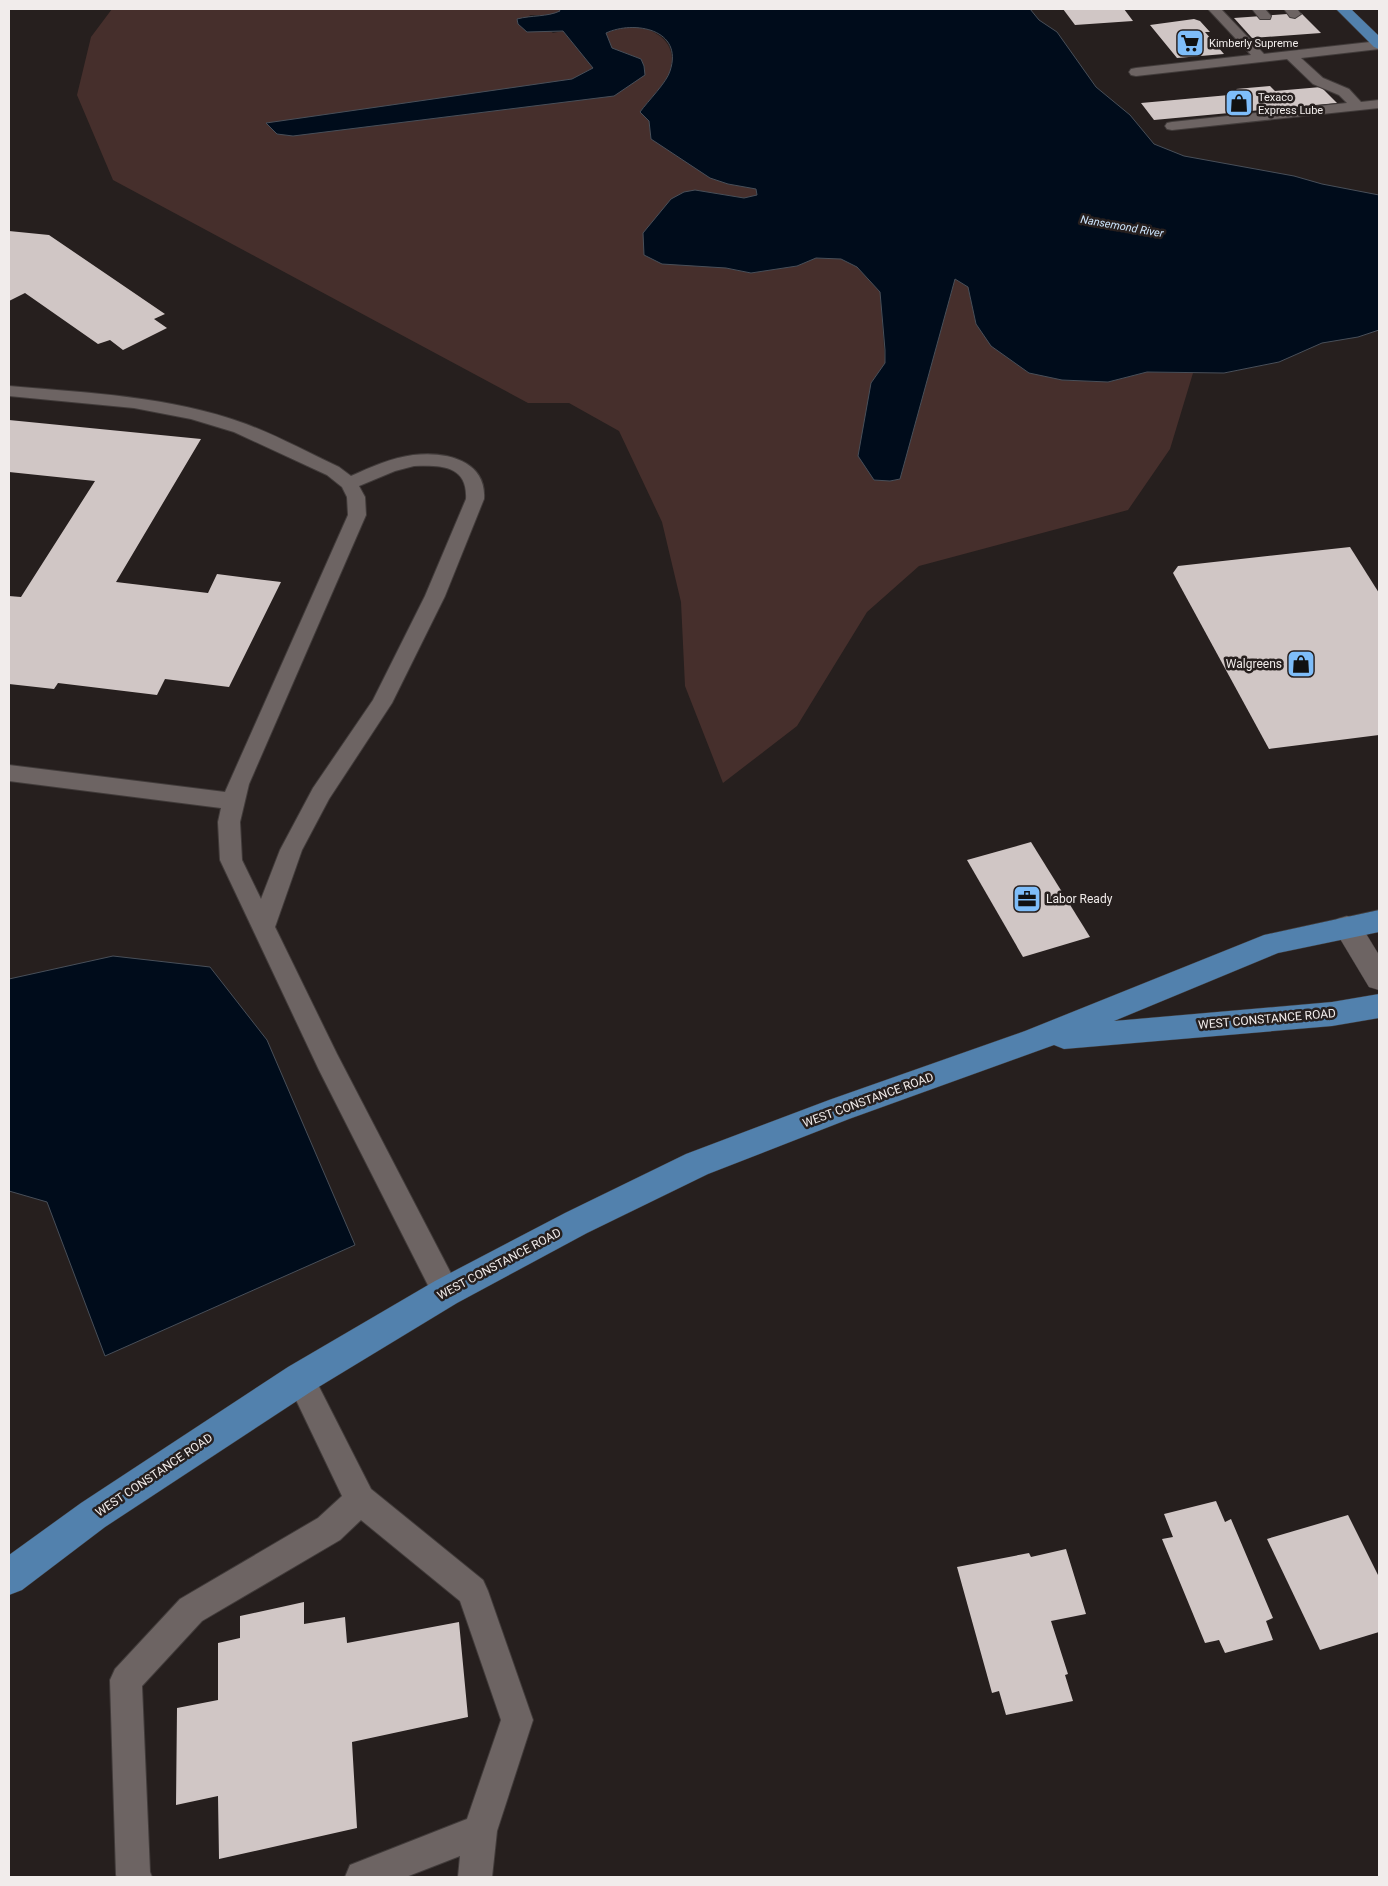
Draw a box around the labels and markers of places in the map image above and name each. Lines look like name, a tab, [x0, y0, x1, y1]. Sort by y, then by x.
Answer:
supermarket icon: Kimberly Supreme	[1175, 28, 1205, 58]
place label: Kimberly Supreme	[1209, 37, 1298, 50]
shop icon: Texaco Express Lube	[1224, 88, 1254, 118]
place label: Texaco Express Lube	[1258, 91, 1323, 117]
shop icon: Walgreens	[1286, 649, 1316, 679]
place label: Walgreens	[1226, 657, 1282, 671]
office icon: Labor Ready	[1012, 884, 1042, 914]
place label: Labor Ready	[1046, 892, 1113, 906]

